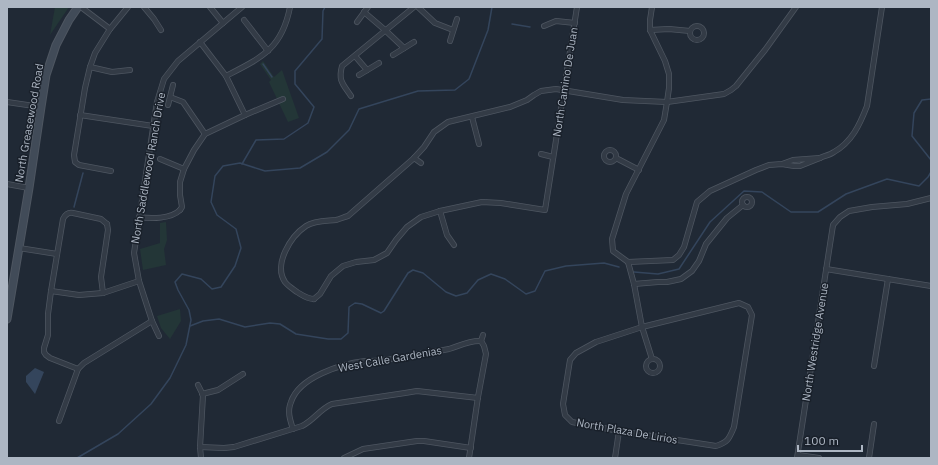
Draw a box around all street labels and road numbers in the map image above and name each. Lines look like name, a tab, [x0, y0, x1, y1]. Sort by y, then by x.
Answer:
street label: North Camino De Juan	[549, 26, 581, 138]
street label: North Greasewood Road	[12, 62, 46, 184]
street label: North Saddlewood Ranch Drive	[128, 91, 168, 245]
street label: North Westridge Avenue	[799, 282, 831, 402]
street label: West Calle Gardenias	[337, 343, 443, 375]
street label: North Plaza De Lirios	[575, 415, 679, 447]

